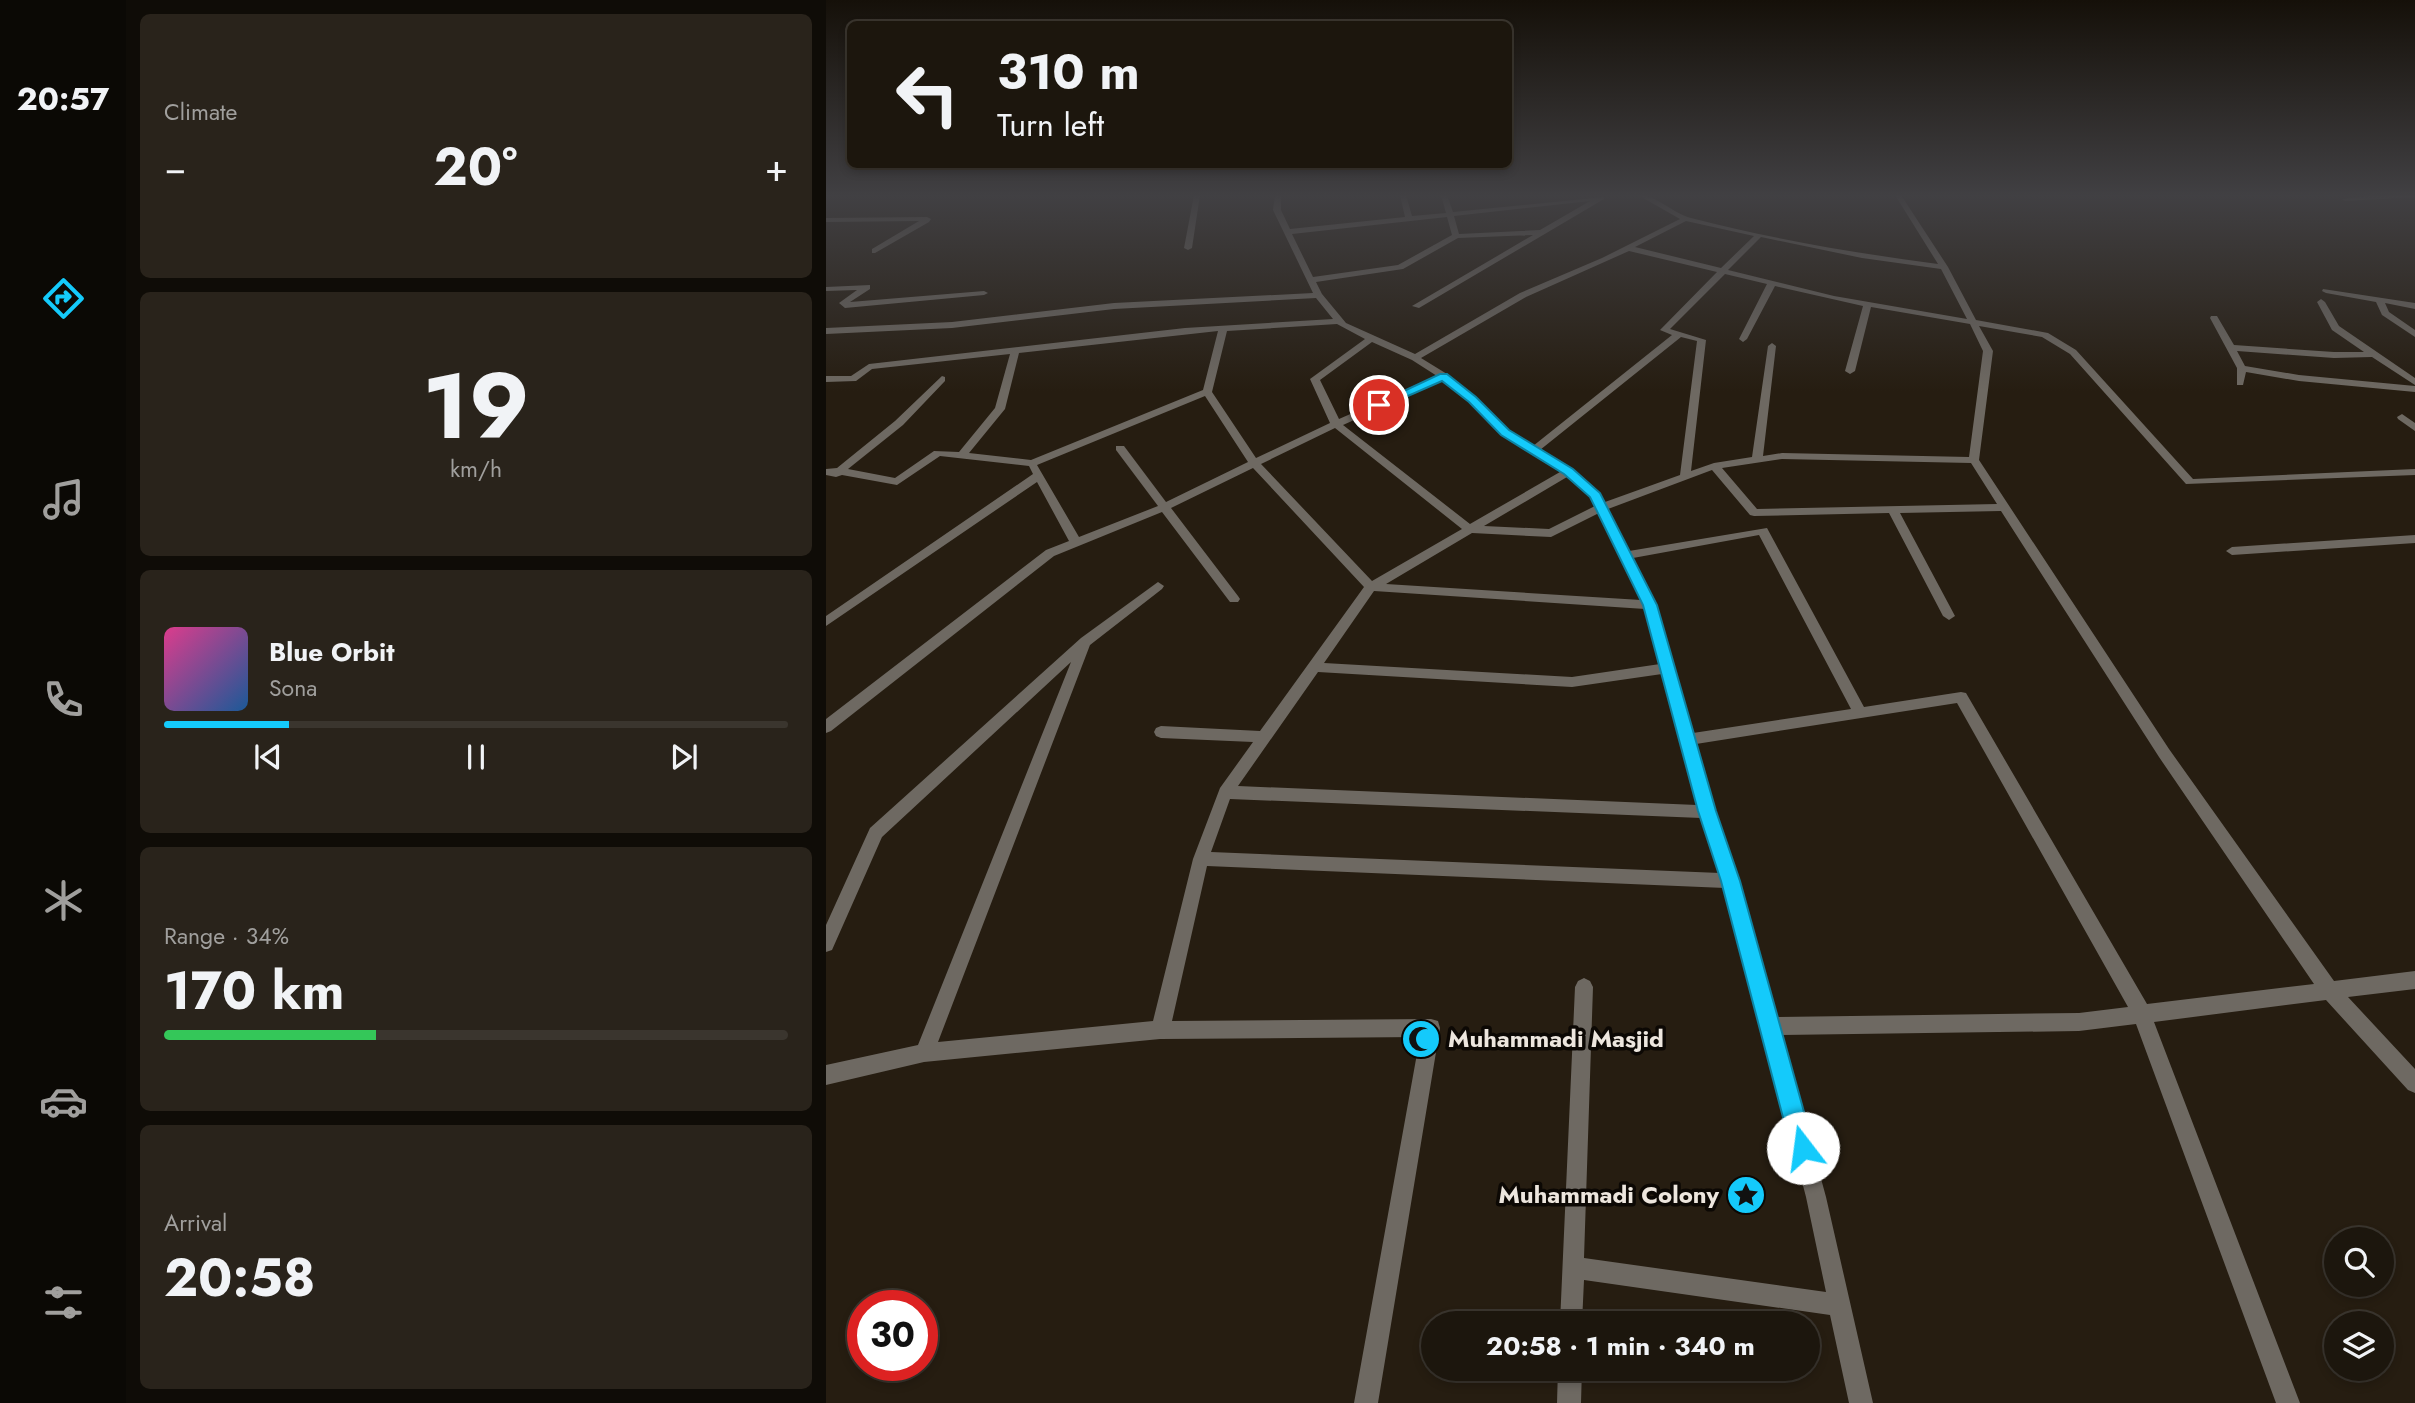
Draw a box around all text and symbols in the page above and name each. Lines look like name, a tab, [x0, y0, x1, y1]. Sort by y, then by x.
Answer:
text: 310 m	[997, 37, 1140, 107]
icon: left	[882, 49, 973, 140]
text: 20:57	[17, 76, 109, 122]
text: Climate	[164, 95, 237, 129]
text: Turn left	[997, 102, 1104, 148]
text: 20°	[434, 129, 518, 205]
text: −	[164, 140, 186, 195]
text: +	[765, 140, 788, 195]
icon: directions	[39, 274, 88, 323]
text: 19	[422, 341, 530, 472]
pin	[1349, 375, 1409, 435]
icon: arrive	[1360, 386, 1398, 424]
text: km/h	[450, 452, 502, 486]
icon: music	[39, 475, 88, 524]
text: Blue Orbit	[269, 633, 394, 671]
text: Sona	[269, 671, 317, 705]
icon: phone	[39, 675, 88, 724]
icon: previous	[249, 738, 287, 776]
icon: pause	[457, 738, 495, 776]
icon: next	[665, 738, 703, 776]
icon: climate	[39, 876, 88, 925]
text: Range · 34%	[164, 919, 289, 953]
text: 170 km	[164, 953, 345, 1029]
mosque icon: Muhammadi Masjid	[1400, 1018, 1442, 1060]
place label: Muhammadi Masjid	[1448, 1021, 1664, 1056]
icon: car	[39, 1077, 88, 1126]
position arrow	[1766, 1111, 1840, 1185]
place icon: Muhammadi Colony	[1725, 1174, 1767, 1216]
place label: Muhammadi Colony	[1498, 1177, 1719, 1212]
text: Arrival	[164, 1206, 227, 1240]
map controls	[2324, 1227, 2394, 1381]
button: search	[2324, 1227, 2394, 1297]
text: 20:58	[164, 1240, 315, 1316]
icon: filters	[39, 1278, 88, 1327]
speed limit sign: 30	[847, 1290, 938, 1381]
button: layers	[2324, 1311, 2394, 1381]
text: 20:58 · 1 min · 340 m	[1486, 1327, 1755, 1365]

